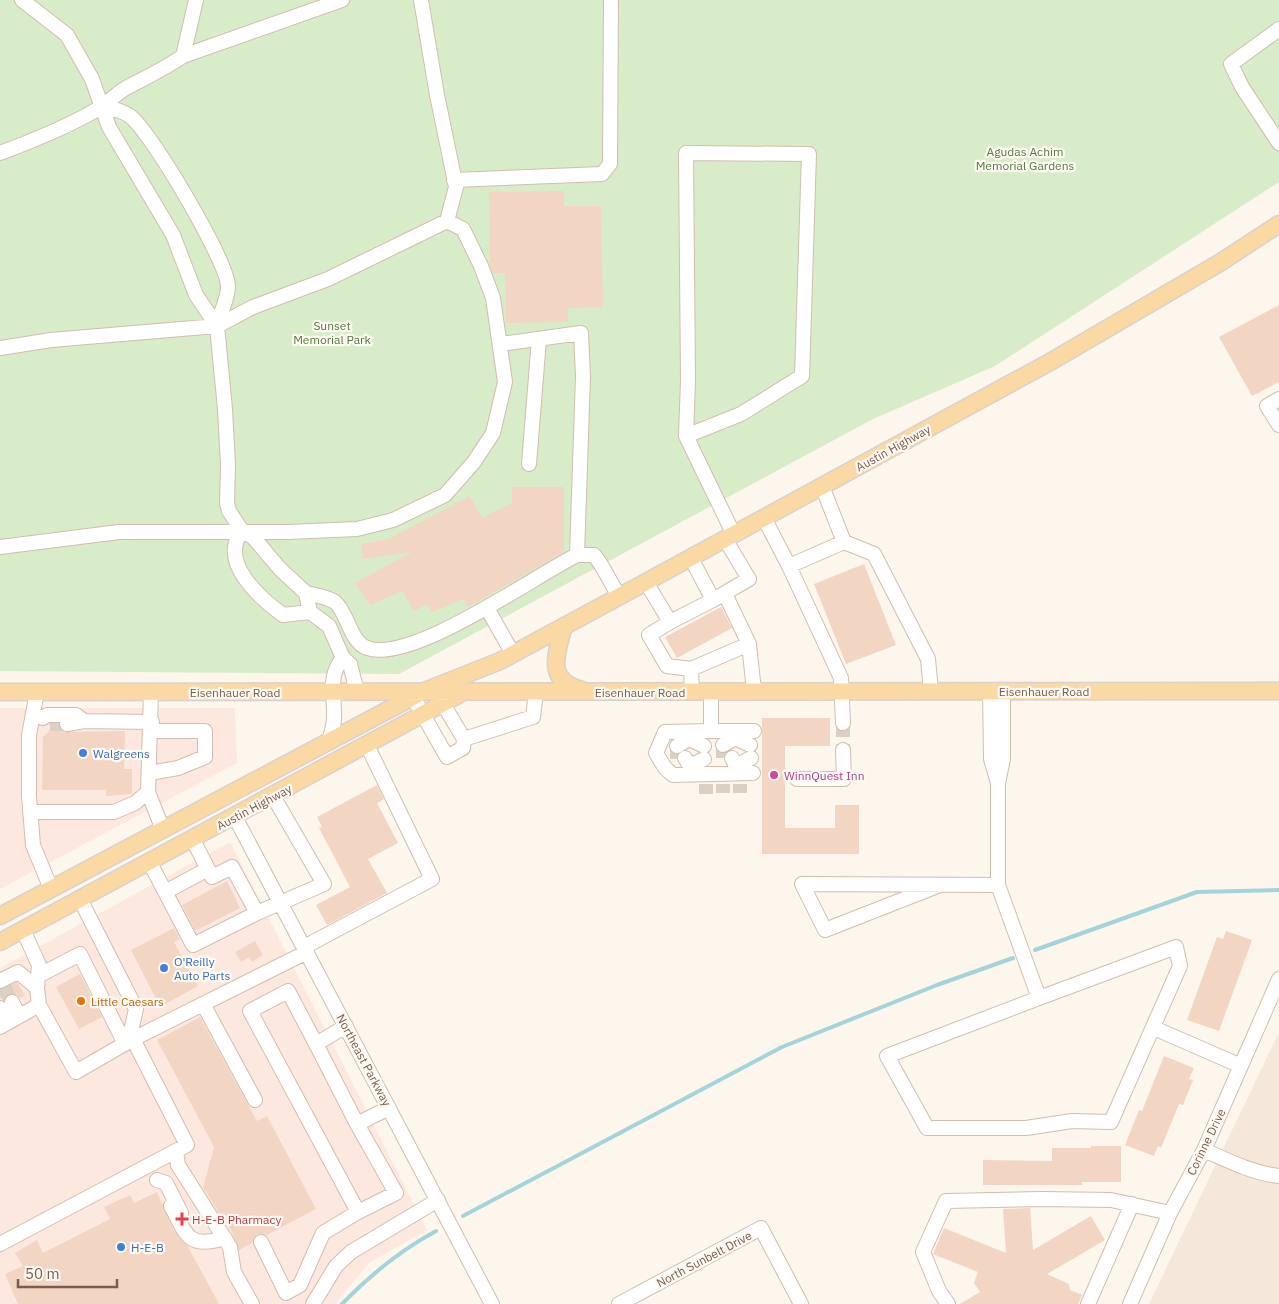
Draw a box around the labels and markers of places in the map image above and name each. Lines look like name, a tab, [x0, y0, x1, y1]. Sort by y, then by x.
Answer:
place label: Walgreens	[93, 746, 150, 761]
marker: Walgreens	[77, 747, 89, 759]
place label: WinnQuest Inn	[784, 768, 864, 783]
marker: WinnQuest Inn	[768, 769, 780, 781]
place label: O'Reilly Auto Parts	[174, 954, 230, 983]
marker: O'Reilly Auto Parts	[158, 962, 170, 974]
place label: Little Caesars	[91, 994, 164, 1009]
marker: Little Caesars	[75, 995, 87, 1007]
place label: H-E-B Pharmacy	[192, 1212, 282, 1227]
marker: H-E-B Pharmacy	[176, 1213, 188, 1225]
place label: H-E-B	[131, 1240, 164, 1255]
marker: H-E-B	[115, 1241, 127, 1253]

